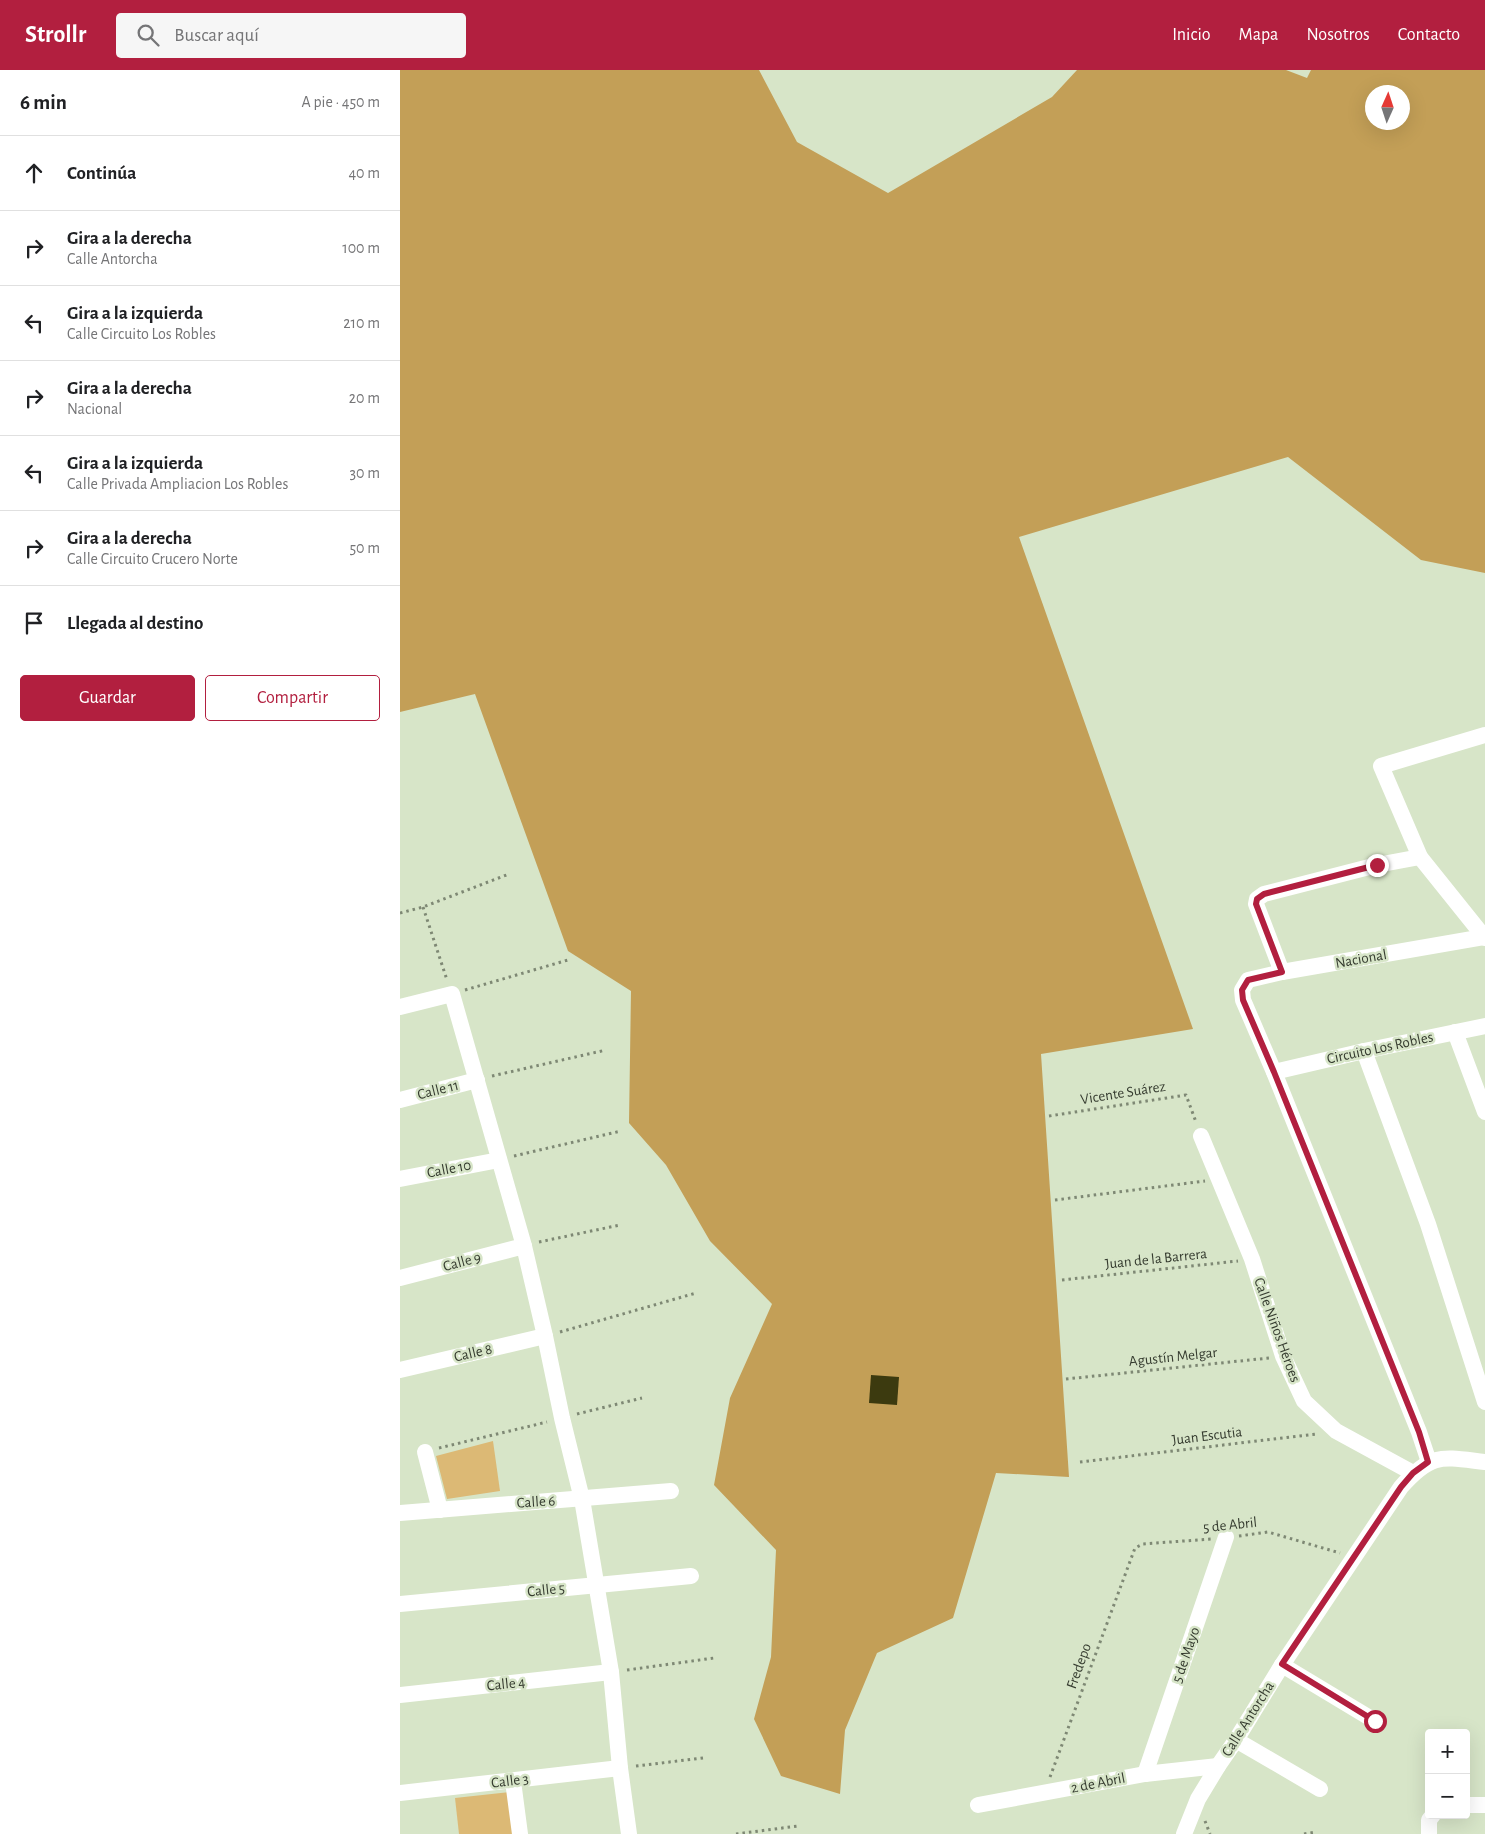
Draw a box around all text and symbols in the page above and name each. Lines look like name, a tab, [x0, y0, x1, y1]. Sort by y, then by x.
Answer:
search box	[116, 13, 466, 58]
icon: search	[134, 21, 162, 49]
text: Strollr	[25, 23, 86, 47]
text: Buscar aquí	[174, 26, 259, 45]
text: Inicio	[1172, 26, 1211, 44]
text: Mapa	[1239, 26, 1278, 44]
text: Nosotros	[1306, 26, 1370, 44]
text: Contacto	[1398, 26, 1460, 44]
north arrow	[1365, 85, 1410, 130]
text: 6 min	[20, 92, 67, 113]
text: A pie · 450 m	[302, 94, 380, 110]
icon: ahead	[20, 159, 48, 187]
text: Continúa	[67, 164, 136, 183]
text: 40 m	[348, 165, 380, 181]
text: Gira a la derecha	[67, 229, 192, 248]
icon: right	[20, 234, 48, 262]
text: 100 m	[342, 240, 380, 256]
text: Calle Antorcha	[67, 251, 158, 267]
text: Gira a la izquierda	[67, 304, 203, 323]
icon: left	[20, 309, 48, 337]
text: 210 m	[343, 315, 380, 331]
text: Calle Circuito Los Robles	[67, 326, 216, 342]
text: Gira a la derecha	[67, 379, 192, 398]
icon: right	[20, 384, 48, 412]
text: 20 m	[349, 390, 380, 406]
text: Nacional	[67, 401, 122, 417]
text: Gira a la izquierda	[67, 454, 203, 473]
icon: left	[20, 459, 48, 487]
text: 30 m	[350, 465, 380, 481]
text: Calle Privada Ampliacion Los Robles	[67, 476, 288, 492]
text: Gira a la derecha	[67, 529, 192, 548]
icon: right	[20, 534, 48, 562]
text: 50 m	[349, 540, 380, 556]
text: Calle Circuito Crucero Norte	[67, 551, 238, 567]
icon: arrive	[20, 609, 48, 637]
text: Llegada al destino	[67, 614, 204, 633]
button: Guardar	[20, 675, 195, 721]
button: Compartir	[205, 675, 380, 721]
route end	[1366, 854, 1389, 877]
street label: Nacional	[1334, 947, 1388, 971]
street label: Circuito Los Robles	[1326, 1029, 1434, 1067]
street label: Calle 11	[416, 1078, 460, 1102]
street label: Vicente Suárez	[1079, 1079, 1167, 1107]
street label: Calle 10	[426, 1157, 472, 1181]
street label: Juan de la Barrera	[1104, 1246, 1208, 1272]
street label: Calle 9	[441, 1250, 483, 1274]
street label: Calle Niños Héroes	[1251, 1276, 1303, 1384]
street label: Calle 8	[452, 1341, 494, 1365]
street label: Agustín Melgar	[1128, 1345, 1218, 1369]
street label: Juan Escutia	[1171, 1424, 1243, 1448]
street label: Calle 6	[516, 1493, 556, 1511]
street label: 5 de Abril	[1202, 1515, 1258, 1535]
street label: Calle 5	[526, 1581, 566, 1599]
street label: 5 de Mayo	[1169, 1625, 1203, 1685]
street label: Fredepo	[1064, 1641, 1094, 1691]
street label: Calle 4	[486, 1675, 526, 1693]
street label: Calle Antorcha	[1219, 1679, 1277, 1759]
route start	[1364, 1710, 1387, 1733]
map controls	[1425, 1729, 1470, 1819]
button: +	[1425, 1729, 1470, 1774]
street label: 2 de Abril	[1070, 1770, 1126, 1796]
street label: Calle 3	[490, 1771, 530, 1791]
button: −	[1425, 1774, 1470, 1819]

